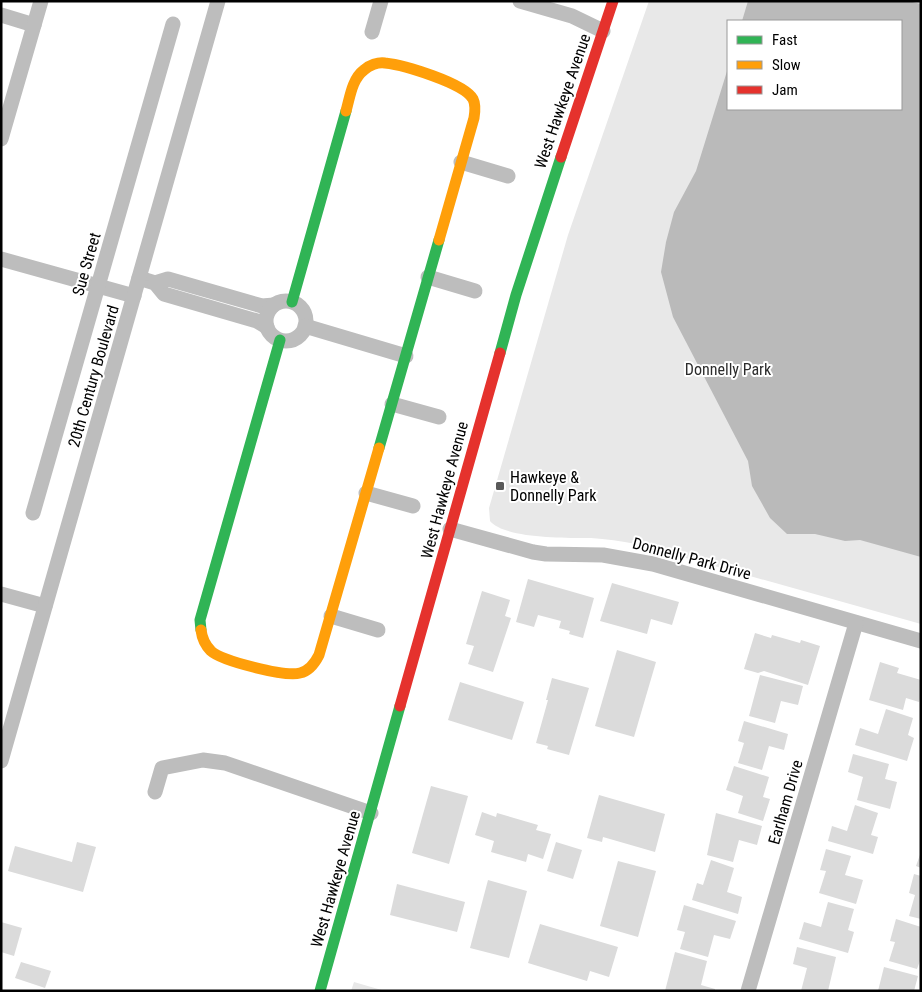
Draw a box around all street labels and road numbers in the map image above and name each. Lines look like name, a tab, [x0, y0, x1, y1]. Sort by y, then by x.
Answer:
street label: West Hawkeye Avenue	[530, 31, 594, 171]
street label: Sue Street	[68, 230, 105, 298]
street label: 20th Century Boulevard	[64, 303, 123, 449]
street label: West Hawkeye Avenue	[417, 419, 472, 561]
street label: Donnelly Park Drive	[631, 534, 753, 583]
street label: Earlham Drive	[764, 758, 807, 847]
street label: West Hawkeye Avenue	[307, 809, 364, 950]

